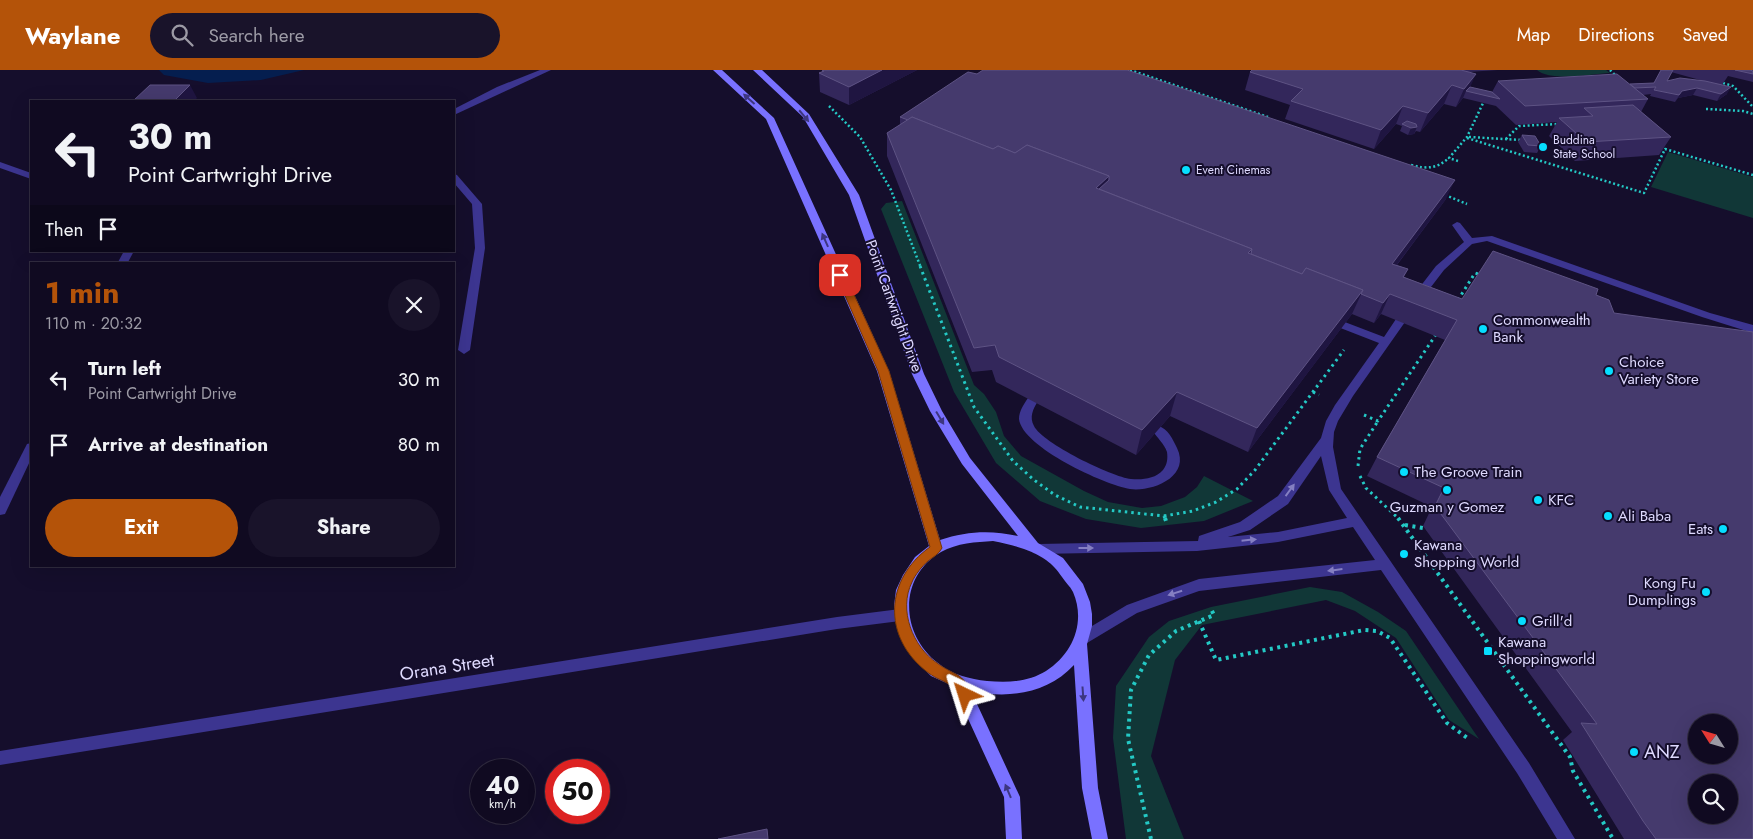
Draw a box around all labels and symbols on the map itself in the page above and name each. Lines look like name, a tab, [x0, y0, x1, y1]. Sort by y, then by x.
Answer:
one-way arrow	[742, 93, 755, 104]
one-way arrow	[799, 109, 810, 122]
place label: Buddina State School	[1553, 131, 1615, 163]
marker: Buddina State School	[1537, 141, 1549, 153]
place label: Event Cinemas	[1196, 161, 1271, 179]
marker: Event Cinemas	[1180, 164, 1192, 176]
one-way arrow	[820, 233, 828, 247]
street label: Point Cartwright Drive	[860, 237, 928, 375]
pin	[819, 254, 861, 296]
place label: Commonwealth Bank	[1493, 309, 1591, 348]
marker: Commonwealth Bank	[1477, 323, 1489, 335]
place label: Choice Variety Store	[1619, 351, 1699, 390]
marker: Choice Variety Store	[1603, 365, 1615, 377]
one-way arrow	[936, 411, 945, 424]
place label: The Groove Train	[1414, 461, 1522, 483]
marker: The Groove Train	[1398, 466, 1410, 478]
one-way arrow	[1285, 483, 1295, 497]
marker: Guzman y Gomez	[1441, 484, 1453, 496]
place label: KFC	[1548, 489, 1574, 511]
marker: KFC	[1532, 494, 1544, 506]
place label: Guzman y Gomez	[1390, 496, 1504, 518]
place label: Ali Baba	[1618, 505, 1671, 527]
marker: Ali Baba	[1602, 510, 1614, 522]
place label: Eats	[1688, 518, 1713, 540]
marker: Eats	[1717, 523, 1729, 535]
place label: Kawana Shopping World	[1414, 534, 1519, 573]
one-way arrow	[1241, 536, 1257, 544]
one-way arrow	[1079, 544, 1095, 552]
marker: Kawana Shopping World	[1398, 548, 1410, 560]
one-way arrow	[1327, 566, 1343, 574]
place label: Kong Fu Dumplings	[1628, 572, 1696, 611]
marker: Kong Fu Dumplings	[1700, 586, 1712, 598]
one-way arrow	[1167, 590, 1182, 597]
place label: Grill'd	[1532, 610, 1572, 632]
marker: Grill'd	[1516, 615, 1528, 627]
place label: Kawana Shoppingworld	[1498, 631, 1595, 670]
marker: Kawana Shoppingworld	[1482, 645, 1494, 657]
street label: Orana Street	[398, 647, 497, 687]
position arrow	[938, 668, 990, 720]
one-way arrow	[1080, 686, 1088, 702]
north arrow	[1688, 714, 1738, 764]
place label: ANZ	[1644, 739, 1680, 765]
marker: ANZ	[1628, 746, 1640, 758]
speed limit sign: 50	[545, 759, 610, 824]
one-way arrow	[1004, 784, 1012, 798]

